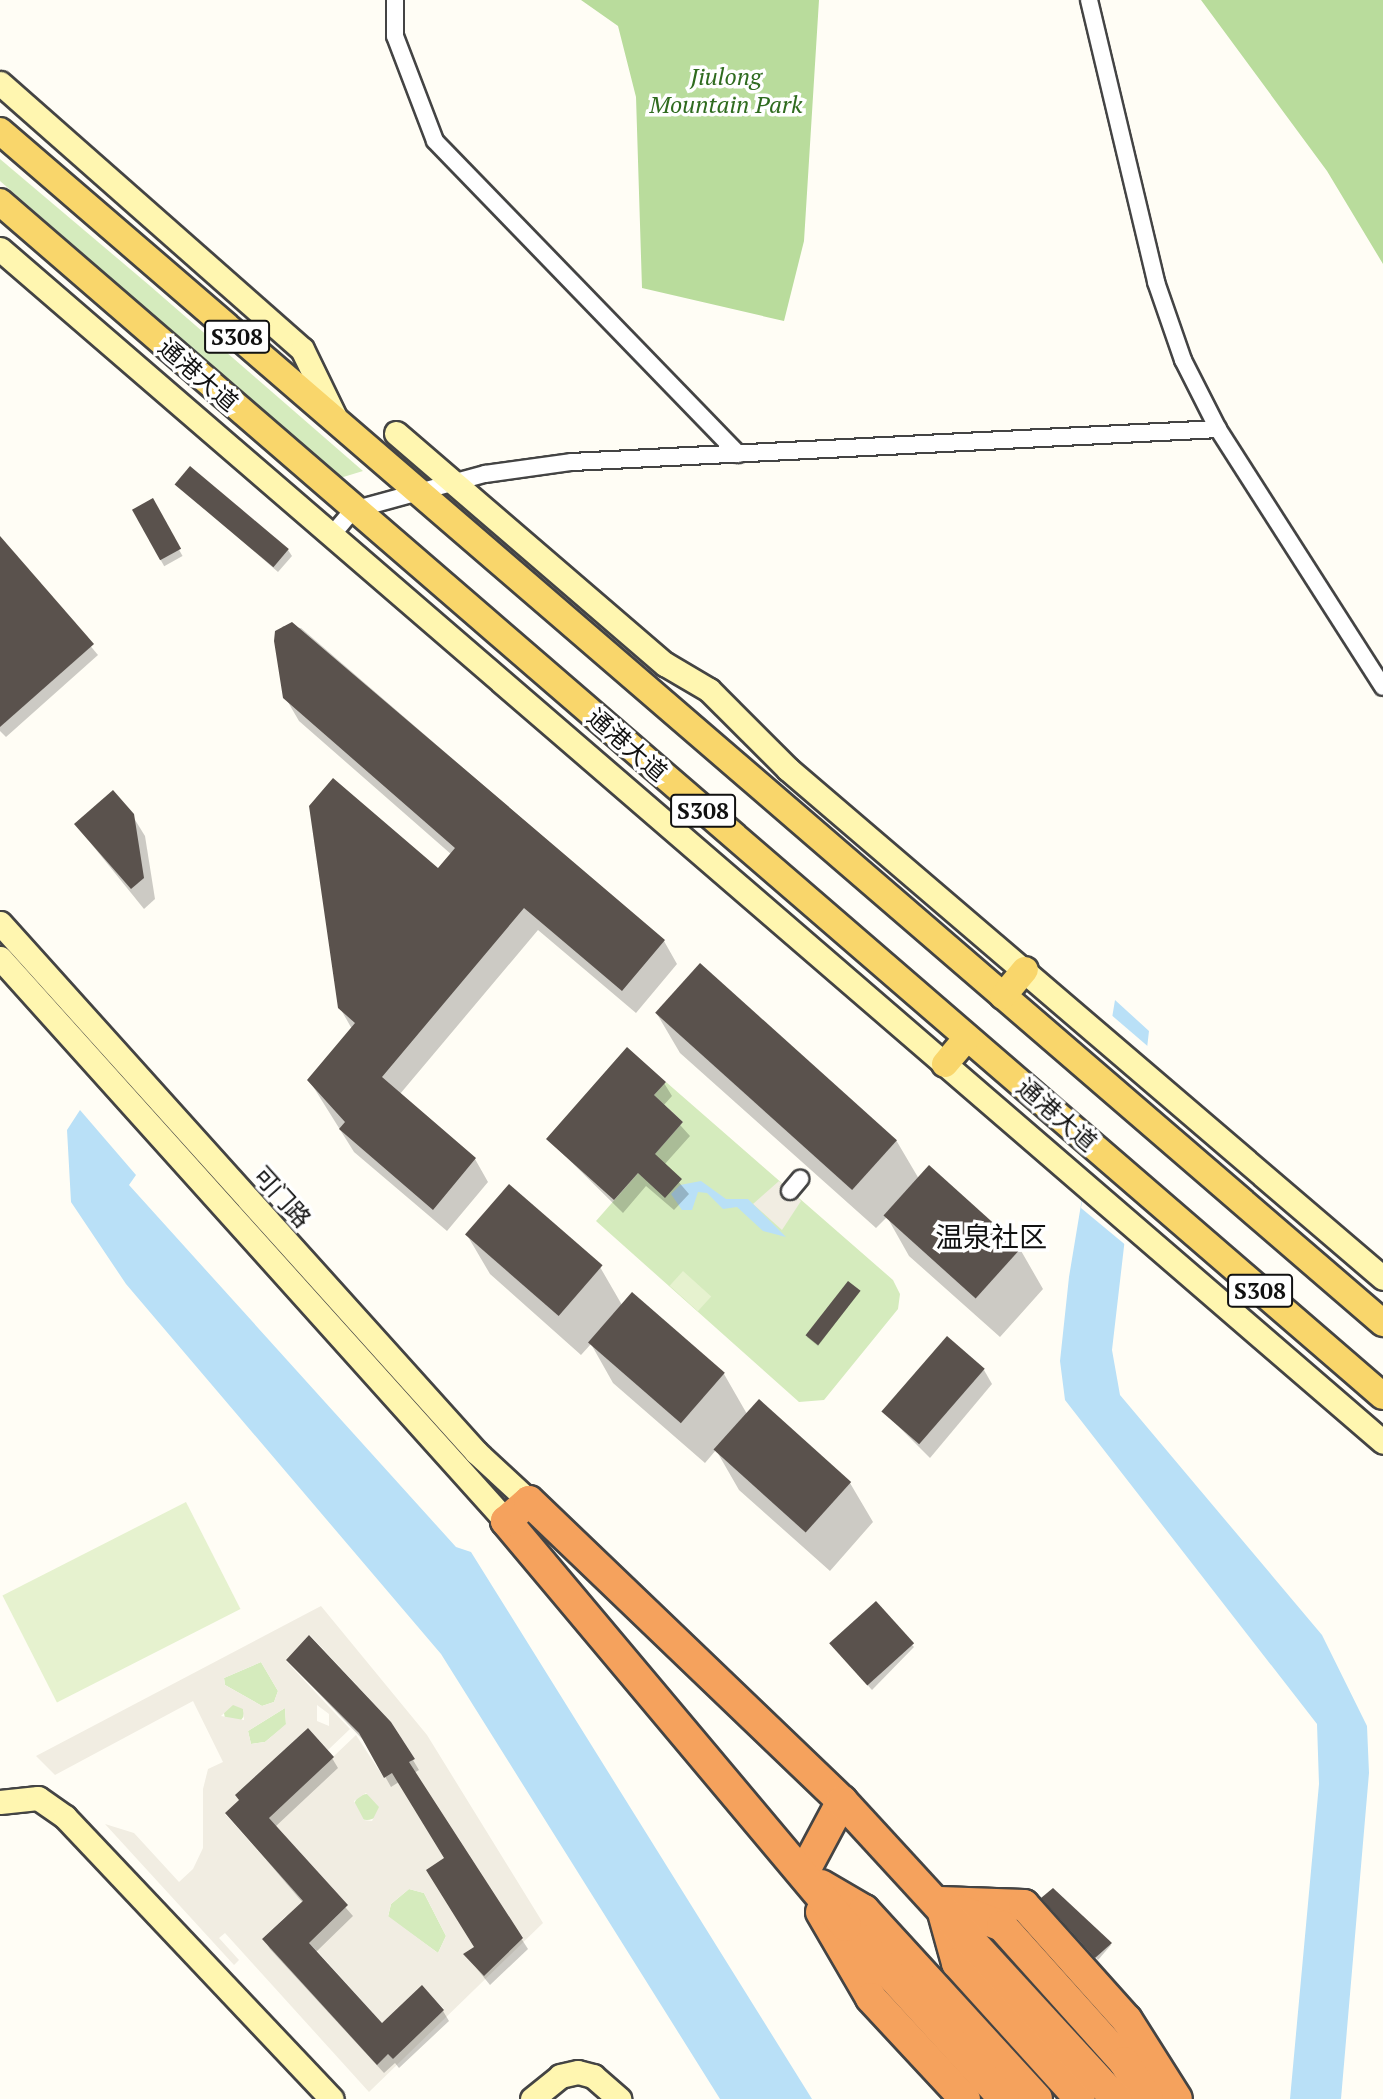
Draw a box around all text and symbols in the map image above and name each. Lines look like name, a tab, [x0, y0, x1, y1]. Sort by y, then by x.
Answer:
park label: Jiulong Mountain Park	[649, 63, 803, 119]
road number: S308	[204, 318, 270, 356]
street label: 通港大道	[152, 333, 244, 417]
street label: 通港大道	[581, 703, 673, 787]
road number: S308	[670, 792, 736, 831]
street label: 通港大道	[1011, 1073, 1103, 1157]
street label: 可门路	[247, 1161, 317, 1233]
district label: 温泉社区	[935, 1220, 1047, 1254]
road number: S308	[1227, 1272, 1293, 1310]

